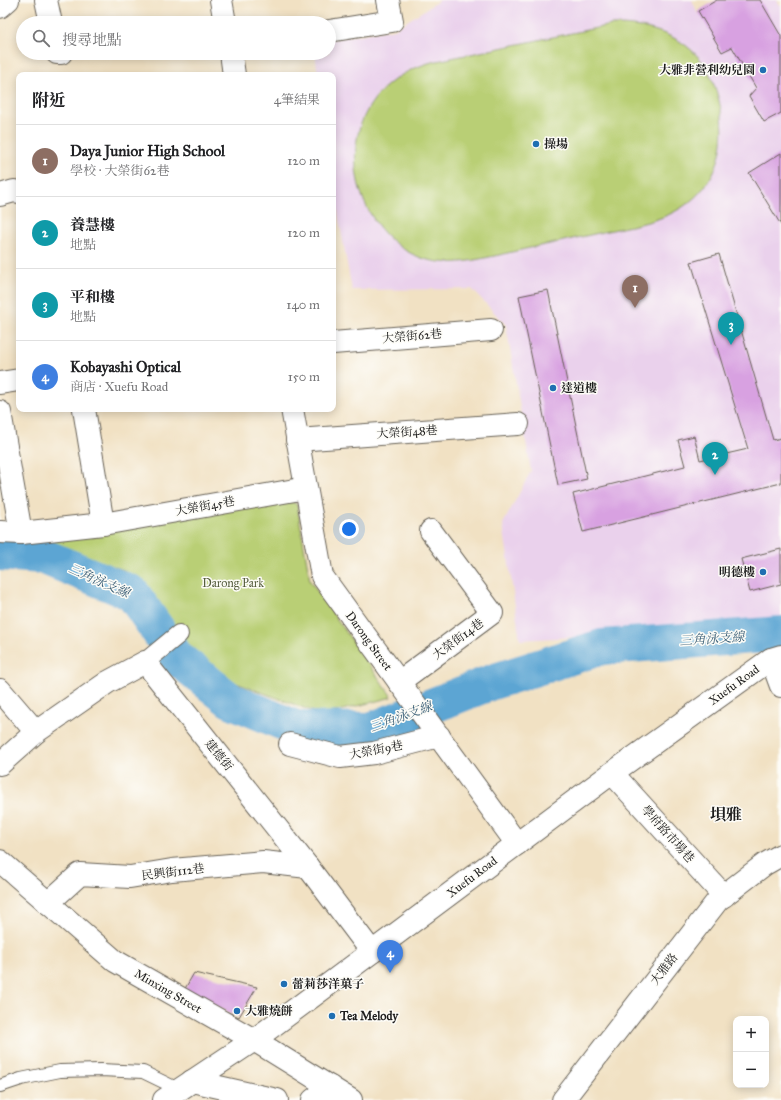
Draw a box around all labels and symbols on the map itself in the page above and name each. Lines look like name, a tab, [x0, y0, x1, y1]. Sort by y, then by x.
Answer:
place label: 大雅非營利幼兒園	[659, 63, 755, 77]
marker: 大雅非營利幼兒園	[758, 65, 768, 75]
place label: 操場	[544, 137, 568, 151]
marker: 操場	[531, 139, 541, 149]
pin: 1	[622, 275, 648, 308]
pin: 3	[718, 312, 744, 345]
street label: 大榮街62巷	[381, 326, 443, 346]
place label: 達道樓	[561, 381, 597, 395]
marker: 達道樓	[548, 383, 558, 393]
street label: 大榮街48巷	[376, 423, 438, 441]
pin: 2	[702, 442, 728, 475]
street label: 大榮街45巷	[174, 494, 236, 518]
your location	[339, 519, 359, 539]
water label: 三角泳支線	[66, 560, 134, 602]
place label: 明德樓	[719, 565, 755, 579]
marker: 明德樓	[758, 567, 768, 577]
park label: Darong Park	[202, 576, 264, 591]
street label: Darong Street	[342, 609, 396, 674]
street label: 大榮街14巷	[430, 616, 486, 662]
water label: 三角泳支線	[679, 629, 747, 649]
street label: Xuefu Road	[706, 662, 762, 708]
water label: 三角泳支線	[368, 698, 436, 736]
street label: 建德街	[202, 737, 236, 774]
street label: 大榮街9巷	[348, 738, 404, 762]
street label: 學府路市場巷	[639, 803, 697, 865]
district label: 垻雅	[710, 805, 742, 824]
street label: Xuefu Road	[444, 854, 500, 900]
street label: 民興街112巷	[141, 861, 205, 883]
pin: 4	[377, 940, 403, 973]
street label: 大雅路	[647, 951, 681, 987]
street label: Minxing Street	[131, 966, 205, 1017]
place label: 蕾莉莎洋菓子	[292, 977, 364, 991]
marker: 蕾莉莎洋菓子	[279, 979, 289, 989]
place label: 大雅燒餅	[245, 1004, 293, 1018]
marker: 大雅燒餅	[232, 1006, 242, 1016]
place label: Tea Melody	[339, 1009, 399, 1024]
marker: Tea Melody	[327, 1011, 337, 1021]

